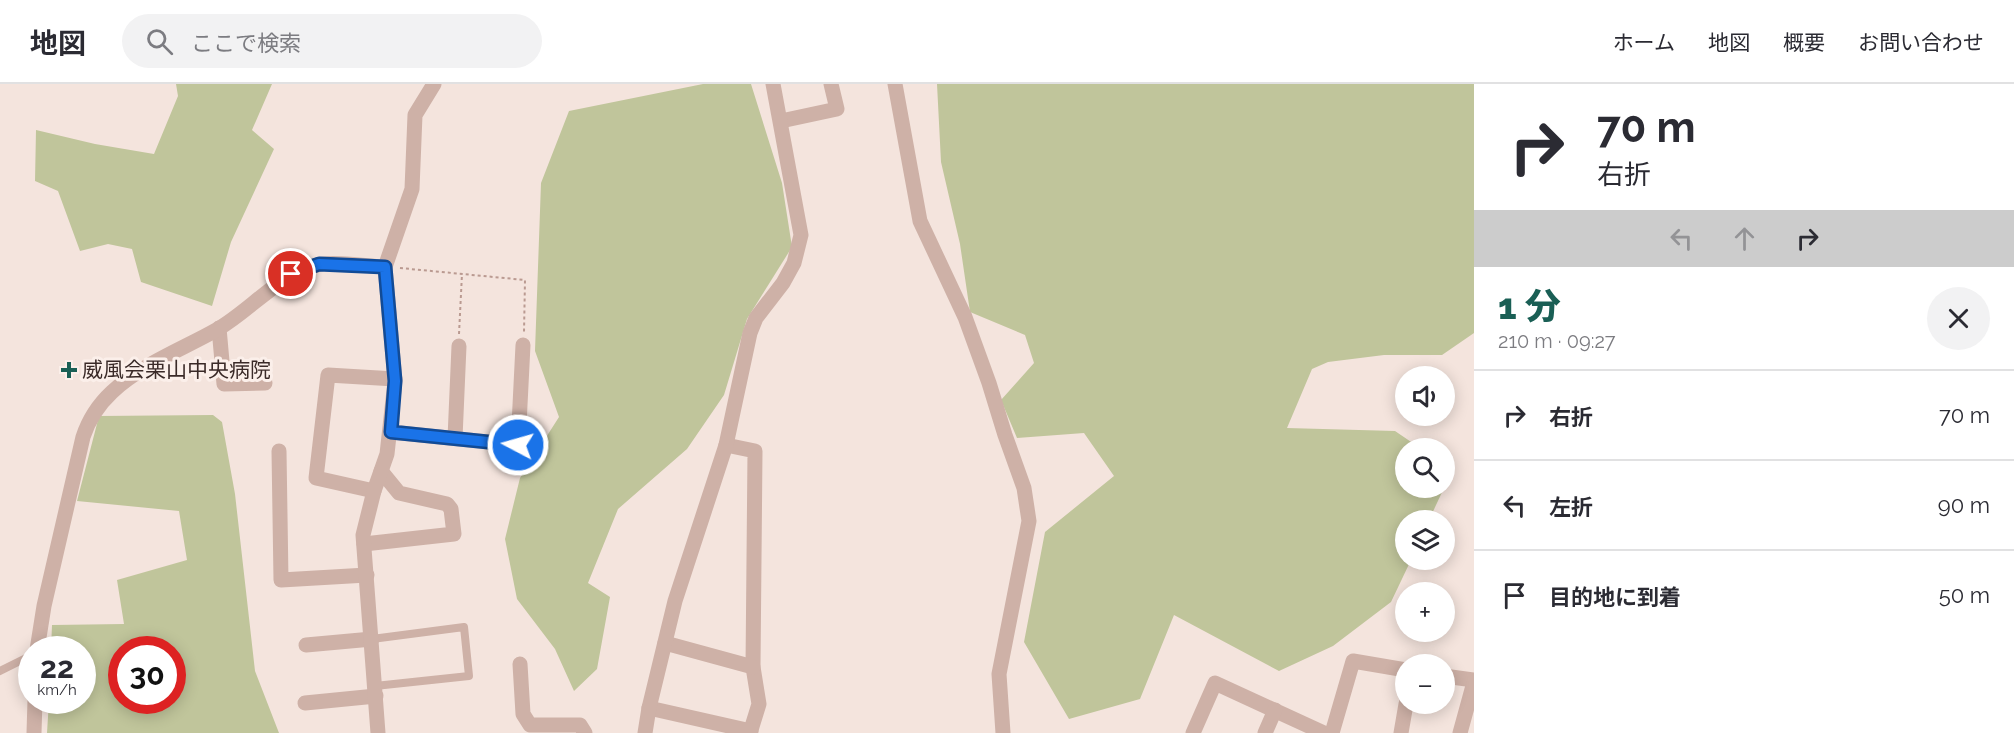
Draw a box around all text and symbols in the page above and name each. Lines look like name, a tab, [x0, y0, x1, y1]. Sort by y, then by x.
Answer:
search box	[122, 14, 542, 68]
icon: search	[143, 25, 176, 58]
text: 地図	[30, 27, 86, 60]
text: ここで検索	[191, 30, 301, 56]
text: ホーム	[1613, 30, 1675, 55]
text: 地図	[1708, 30, 1750, 55]
text: 概要	[1783, 30, 1825, 55]
text: お問い合わせ	[1858, 30, 1984, 55]
text: 70 m	[1597, 103, 1696, 152]
icon: right	[1498, 108, 1576, 186]
text: 右折	[1597, 159, 1651, 190]
icon: left	[1665, 222, 1698, 255]
icon: ahead	[1728, 222, 1761, 255]
icon: right	[1791, 222, 1824, 255]
pin	[265, 248, 316, 299]
icon: arrive	[274, 257, 307, 290]
text: 1 分	[1498, 285, 1561, 327]
button: close	[1927, 287, 1990, 350]
text: 210 m · 09:27	[1498, 329, 1616, 353]
place label: 威風会栗山中央病院	[82, 357, 271, 382]
marker: 威風会栗山中央病院	[60, 361, 78, 379]
map controls	[1395, 366, 1455, 714]
button: sound	[1395, 366, 1455, 426]
icon: right	[1498, 399, 1531, 432]
text: 70 m	[1939, 402, 1990, 428]
text: 右折	[1549, 404, 1593, 430]
position arrow	[486, 413, 550, 477]
button: search	[1395, 438, 1455, 498]
icon: left	[1498, 489, 1531, 522]
text: 90 m	[1938, 492, 1990, 518]
text: 左折	[1549, 494, 1593, 520]
button: layers	[1395, 510, 1455, 570]
icon: arrive	[1498, 579, 1531, 612]
button: +	[1395, 582, 1455, 642]
text: 50 m	[1939, 582, 1990, 608]
text: 目的地に到着	[1549, 584, 1681, 610]
speed limit sign: 30	[108, 636, 186, 714]
text: 22	[40, 650, 74, 685]
button: −	[1395, 654, 1455, 714]
text: km/h	[37, 681, 77, 699]

